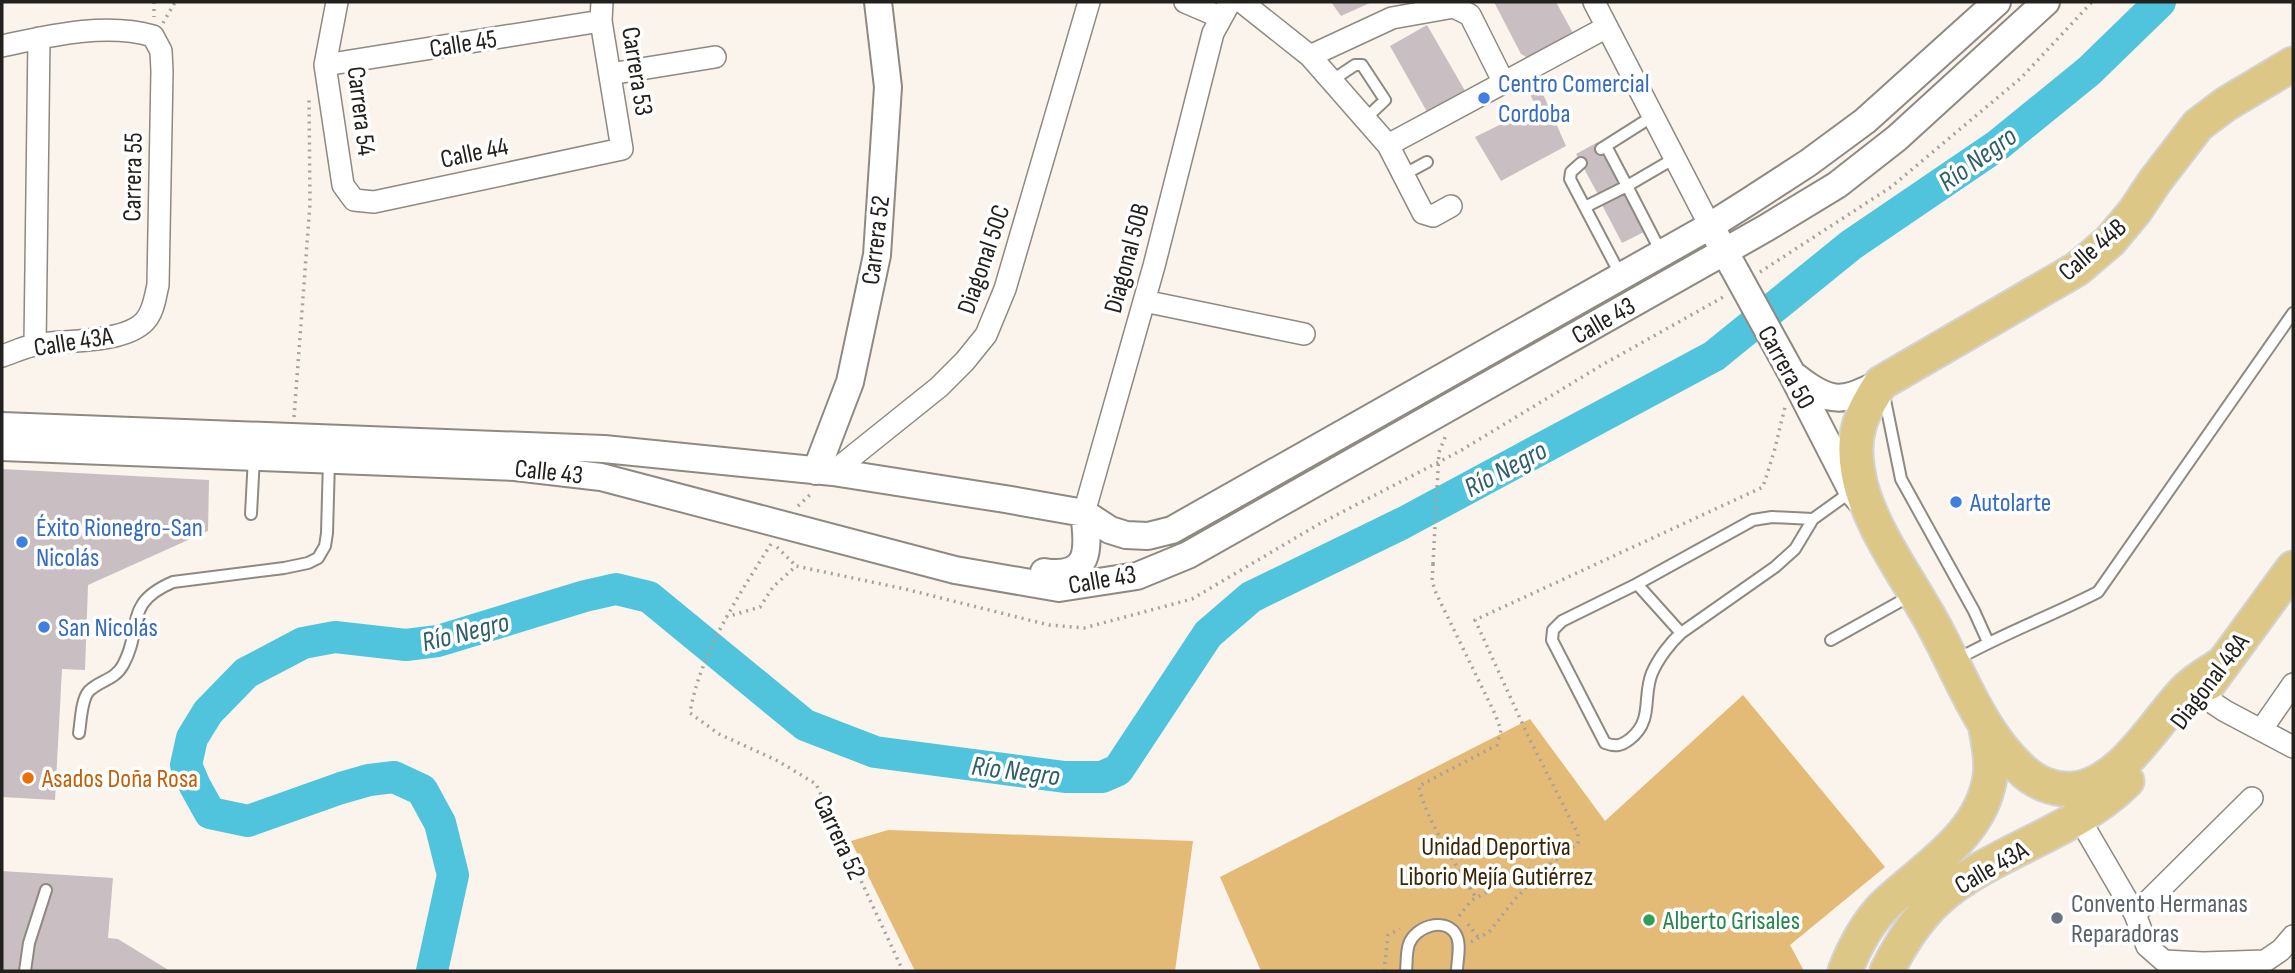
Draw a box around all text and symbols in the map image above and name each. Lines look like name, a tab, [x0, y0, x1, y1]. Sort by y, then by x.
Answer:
street label: Calle 45	[427, 24, 499, 65]
street label: Carrera 53	[614, 25, 659, 118]
street label: Carrera 54	[340, 65, 381, 158]
place label: Centro Comercial Cordoba	[1498, 69, 1649, 130]
marker: Centro Comercial Cordoba	[1476, 90, 1492, 106]
water label: Río Negro	[1932, 119, 2024, 199]
street label: Calle 44	[438, 131, 511, 176]
street label: Carrera 55	[117, 132, 150, 222]
street label: Carrera 52	[856, 194, 897, 286]
street label: Diagonal 50B	[1098, 200, 1157, 317]
street label: Diagonal 50C	[951, 201, 1018, 318]
street label: Calle 44B	[2053, 212, 2133, 288]
street label: Calle 43	[1566, 291, 1641, 352]
street label: Calle 43A	[32, 321, 116, 364]
street label: Carrera 50	[1750, 321, 1821, 415]
water label: Río Negro	[1459, 434, 1553, 505]
street label: Calle 43	[513, 454, 584, 491]
place label: Autolarte	[1969, 488, 2051, 519]
marker: Autolarte	[1948, 494, 1964, 510]
place label: Éxito Rionegro-San Nicolás	[36, 513, 203, 574]
marker: Éxito Rionegro-San Nicolás	[14, 534, 30, 550]
street label: Calle 43	[1066, 559, 1139, 602]
water label: Río Negro	[418, 606, 513, 659]
place label: San Nicolás	[58, 613, 158, 644]
marker: San Nicolás	[36, 619, 52, 635]
street label: Diagonal 48A	[2164, 627, 2257, 736]
water label: Río Negro	[970, 750, 1062, 793]
place label: Asados Doña Rosa	[41, 764, 198, 795]
marker: Asados Doña Rosa	[20, 770, 36, 786]
street label: Carrera 52	[806, 791, 872, 885]
park label: Unidad Deportiva Liborio Mejía Gutiérrez	[1399, 832, 1593, 893]
street label: Calle 43A	[1950, 835, 2035, 902]
place label: Convento Hermanas Reparadoras	[2071, 889, 2248, 950]
place label: Alberto Grisales	[1662, 906, 1800, 937]
marker: Convento Hermanas Reparadoras	[2049, 910, 2065, 926]
marker: Alberto Grisales	[1641, 912, 1657, 928]

